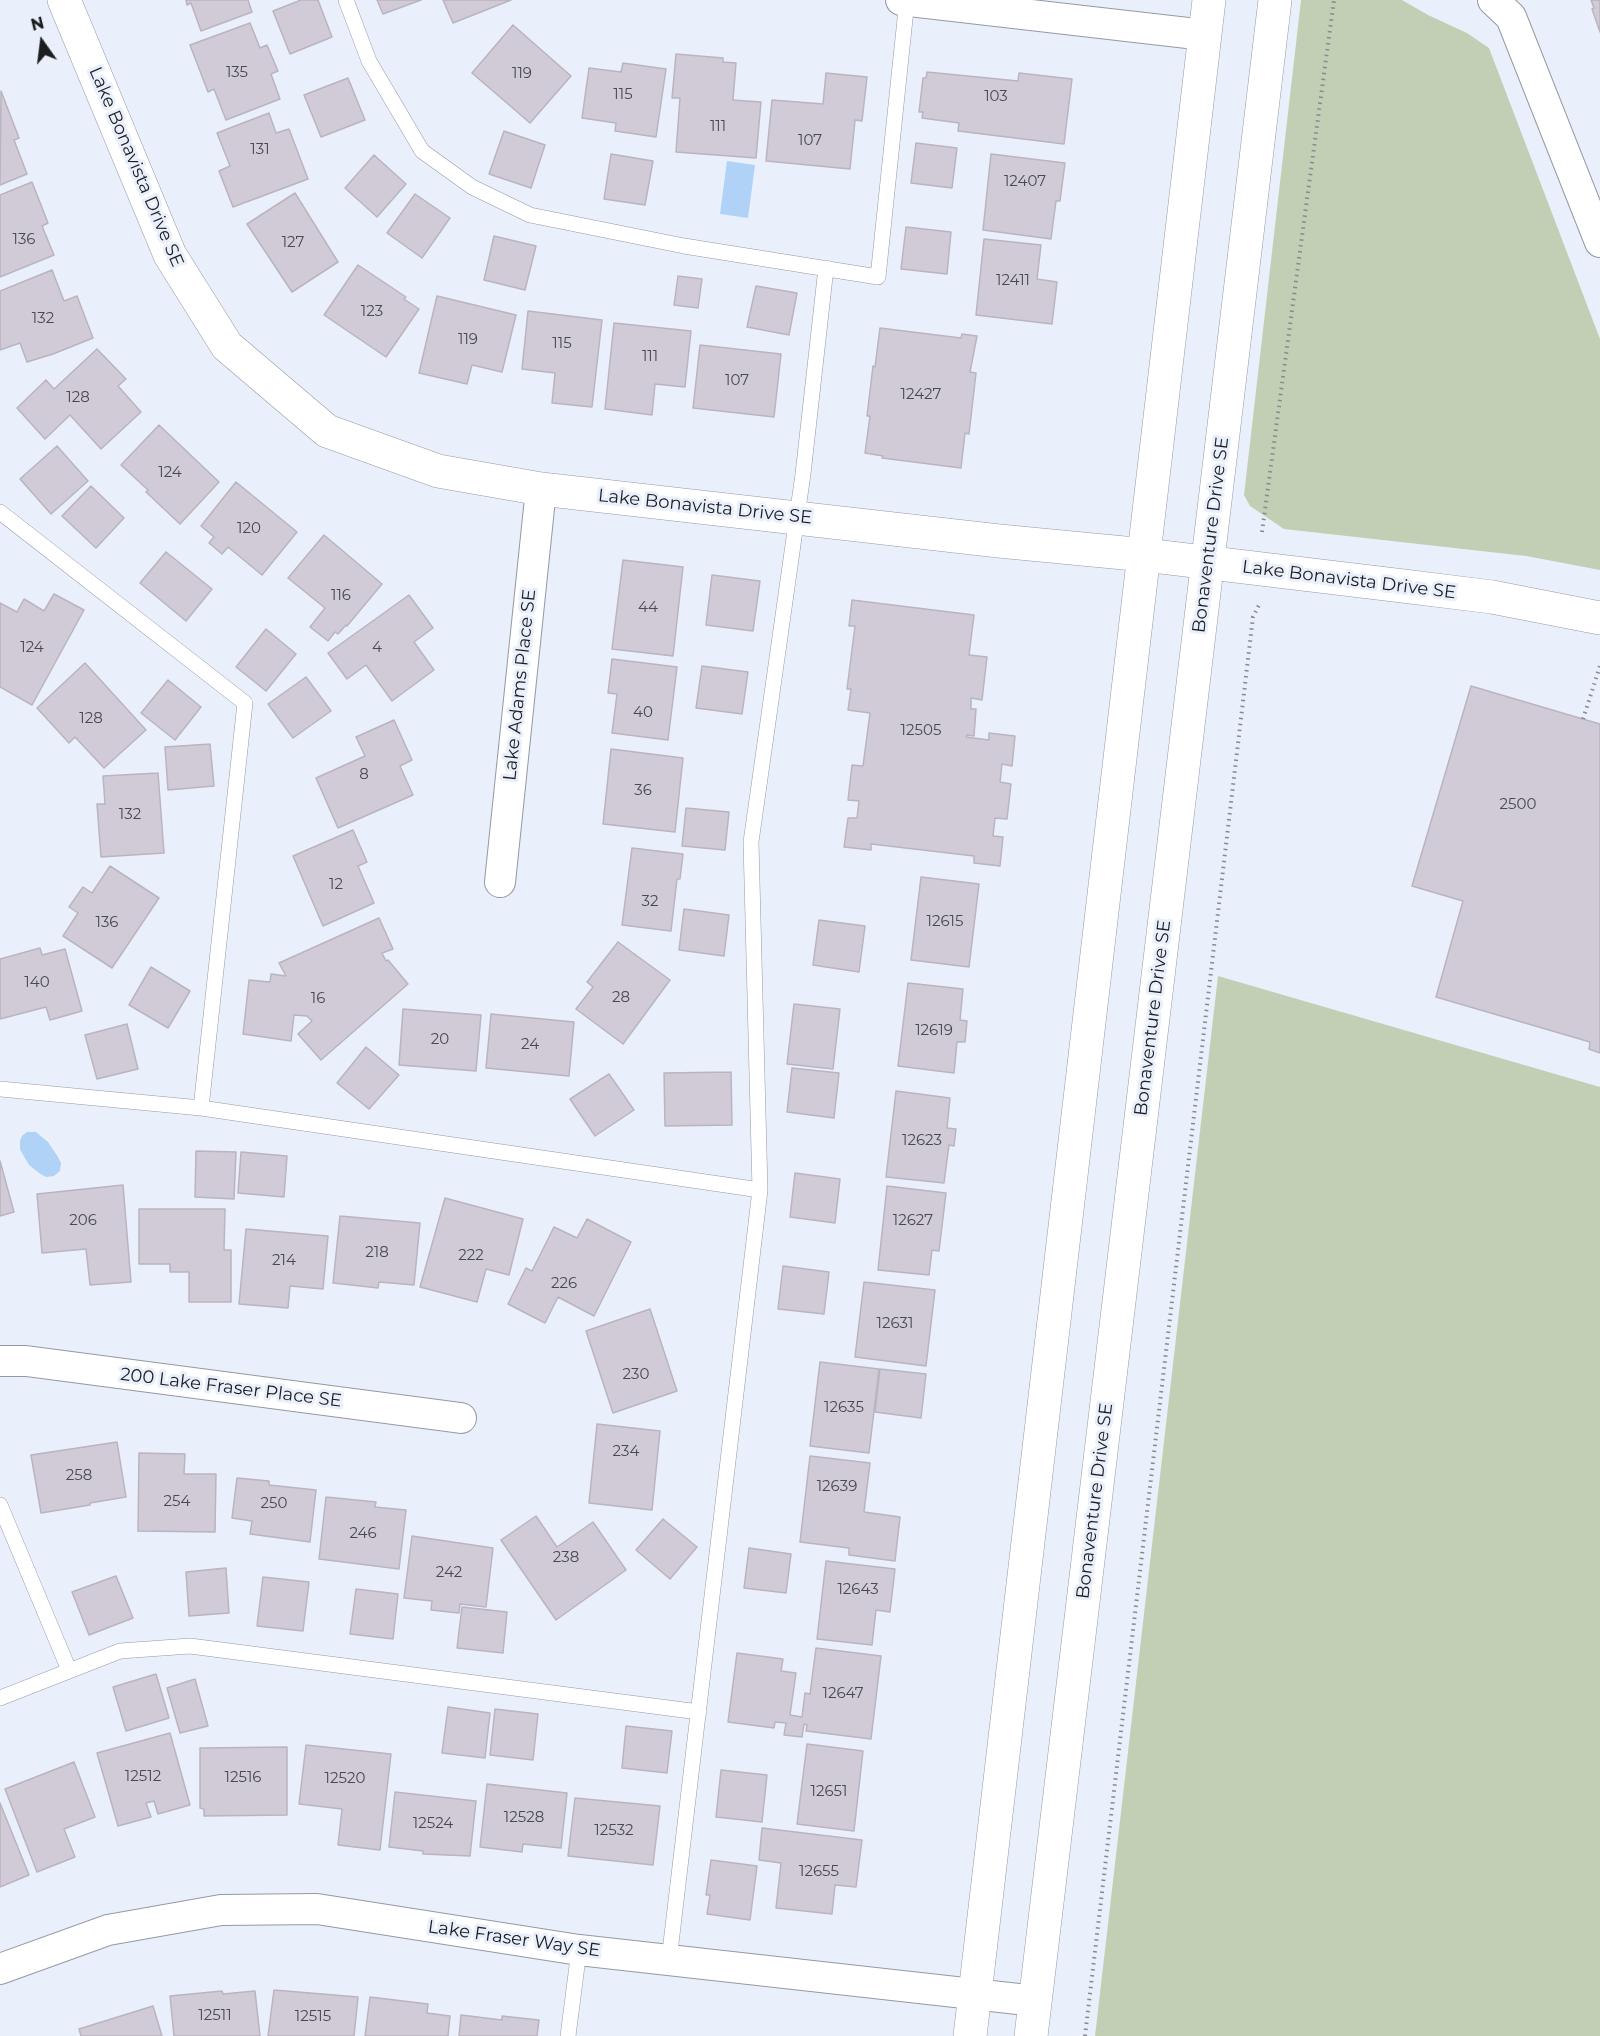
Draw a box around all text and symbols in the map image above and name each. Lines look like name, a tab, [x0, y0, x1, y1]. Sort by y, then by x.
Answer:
north arrow	[12, 12, 72, 72]
text: N	[29, 13, 46, 35]
street label: Lake Bonavista Drive SE	[84, 64, 188, 270]
house number: 135	[226, 64, 248, 82]
house number: 119	[512, 65, 532, 83]
house number: 115	[613, 86, 633, 104]
house number: 103	[984, 88, 1008, 106]
house number: 111	[710, 118, 726, 136]
house number: 107	[798, 132, 822, 150]
house number: 131	[250, 141, 270, 159]
house number: 12407	[1004, 173, 1046, 191]
house number: 136	[12, 231, 36, 249]
house number: 127	[282, 234, 304, 252]
house number: 12411	[996, 272, 1030, 290]
house number: 123	[361, 303, 383, 321]
house number: 132	[32, 310, 54, 328]
house number: 119	[458, 331, 478, 349]
house number: 115	[552, 335, 572, 353]
house number: 111	[642, 348, 658, 366]
house number: 107	[725, 372, 749, 390]
house number: 12427	[901, 386, 941, 404]
house number: 128	[66, 389, 90, 407]
street label: Bonaventure Drive SE	[1188, 436, 1234, 634]
house number: 124	[158, 464, 182, 482]
street label: Lake Bonavista Drive SE	[597, 485, 813, 529]
house number: 120	[237, 520, 261, 538]
street label: Lake Bonavista Drive SE	[1241, 556, 1457, 604]
house number: 116	[331, 587, 351, 605]
street label: Lake Adams Place SE	[499, 588, 541, 782]
house number: 44	[638, 599, 658, 617]
house number: 124	[20, 639, 44, 657]
house number: 4	[372, 639, 382, 657]
house number: 40	[633, 704, 653, 722]
house number: 128	[79, 710, 103, 728]
house number: 12505	[901, 722, 941, 740]
house number: 8	[359, 766, 369, 784]
house number: 36	[634, 782, 652, 800]
house number: 2500	[1500, 796, 1536, 814]
house number: 132	[119, 806, 141, 824]
house number: 12	[329, 876, 343, 894]
house number: 32	[642, 893, 658, 911]
house number: 12615	[927, 913, 963, 931]
house number: 136	[95, 914, 119, 932]
street label: Bonaventure Drive SE	[1130, 919, 1176, 1117]
house number: 140	[24, 974, 50, 992]
house number: 28	[612, 989, 630, 1007]
house number: 16	[311, 990, 325, 1008]
house number: 12619	[915, 1022, 953, 1040]
house number: 20	[431, 1031, 449, 1049]
house number: 24	[521, 1036, 539, 1054]
house number: 12623	[902, 1132, 942, 1150]
house number: 206	[69, 1212, 97, 1230]
house number: 12627	[893, 1212, 933, 1230]
house number: 218	[365, 1244, 389, 1262]
house number: 222	[458, 1247, 484, 1265]
house number: 214	[272, 1252, 296, 1270]
house number: 226	[551, 1275, 577, 1293]
house number: 12631	[877, 1315, 913, 1333]
street label: 200 Lake Fraser Place SE	[119, 1364, 343, 1412]
house number: 230	[623, 1366, 649, 1384]
house number: 12635	[824, 1399, 864, 1417]
street label: Bonaventure Drive SE	[1072, 1402, 1118, 1600]
house number: 234	[613, 1443, 639, 1461]
house number: 258	[66, 1467, 92, 1485]
house number: 12639	[817, 1478, 857, 1496]
house number: 254	[164, 1493, 190, 1511]
house number: 250	[261, 1495, 287, 1513]
house number: 246	[349, 1525, 377, 1543]
house number: 238	[553, 1549, 579, 1567]
house number: 242	[436, 1564, 462, 1582]
house number: 12643	[837, 1581, 879, 1599]
house number: 12647	[822, 1685, 864, 1703]
house number: 12512	[125, 1768, 161, 1786]
house number: 12516	[225, 1769, 261, 1787]
house number: 12520	[325, 1770, 365, 1788]
house number: 12651	[811, 1783, 847, 1801]
house number: 12528	[504, 1809, 544, 1827]
house number: 12524	[413, 1815, 453, 1833]
house number: 12532	[594, 1822, 634, 1840]
house number: 12655	[799, 1863, 839, 1881]
street label: Lake Fraser Way SE	[426, 1916, 602, 1962]
house number: 12511	[198, 2007, 232, 2025]
house number: 12515	[295, 2008, 331, 2026]

